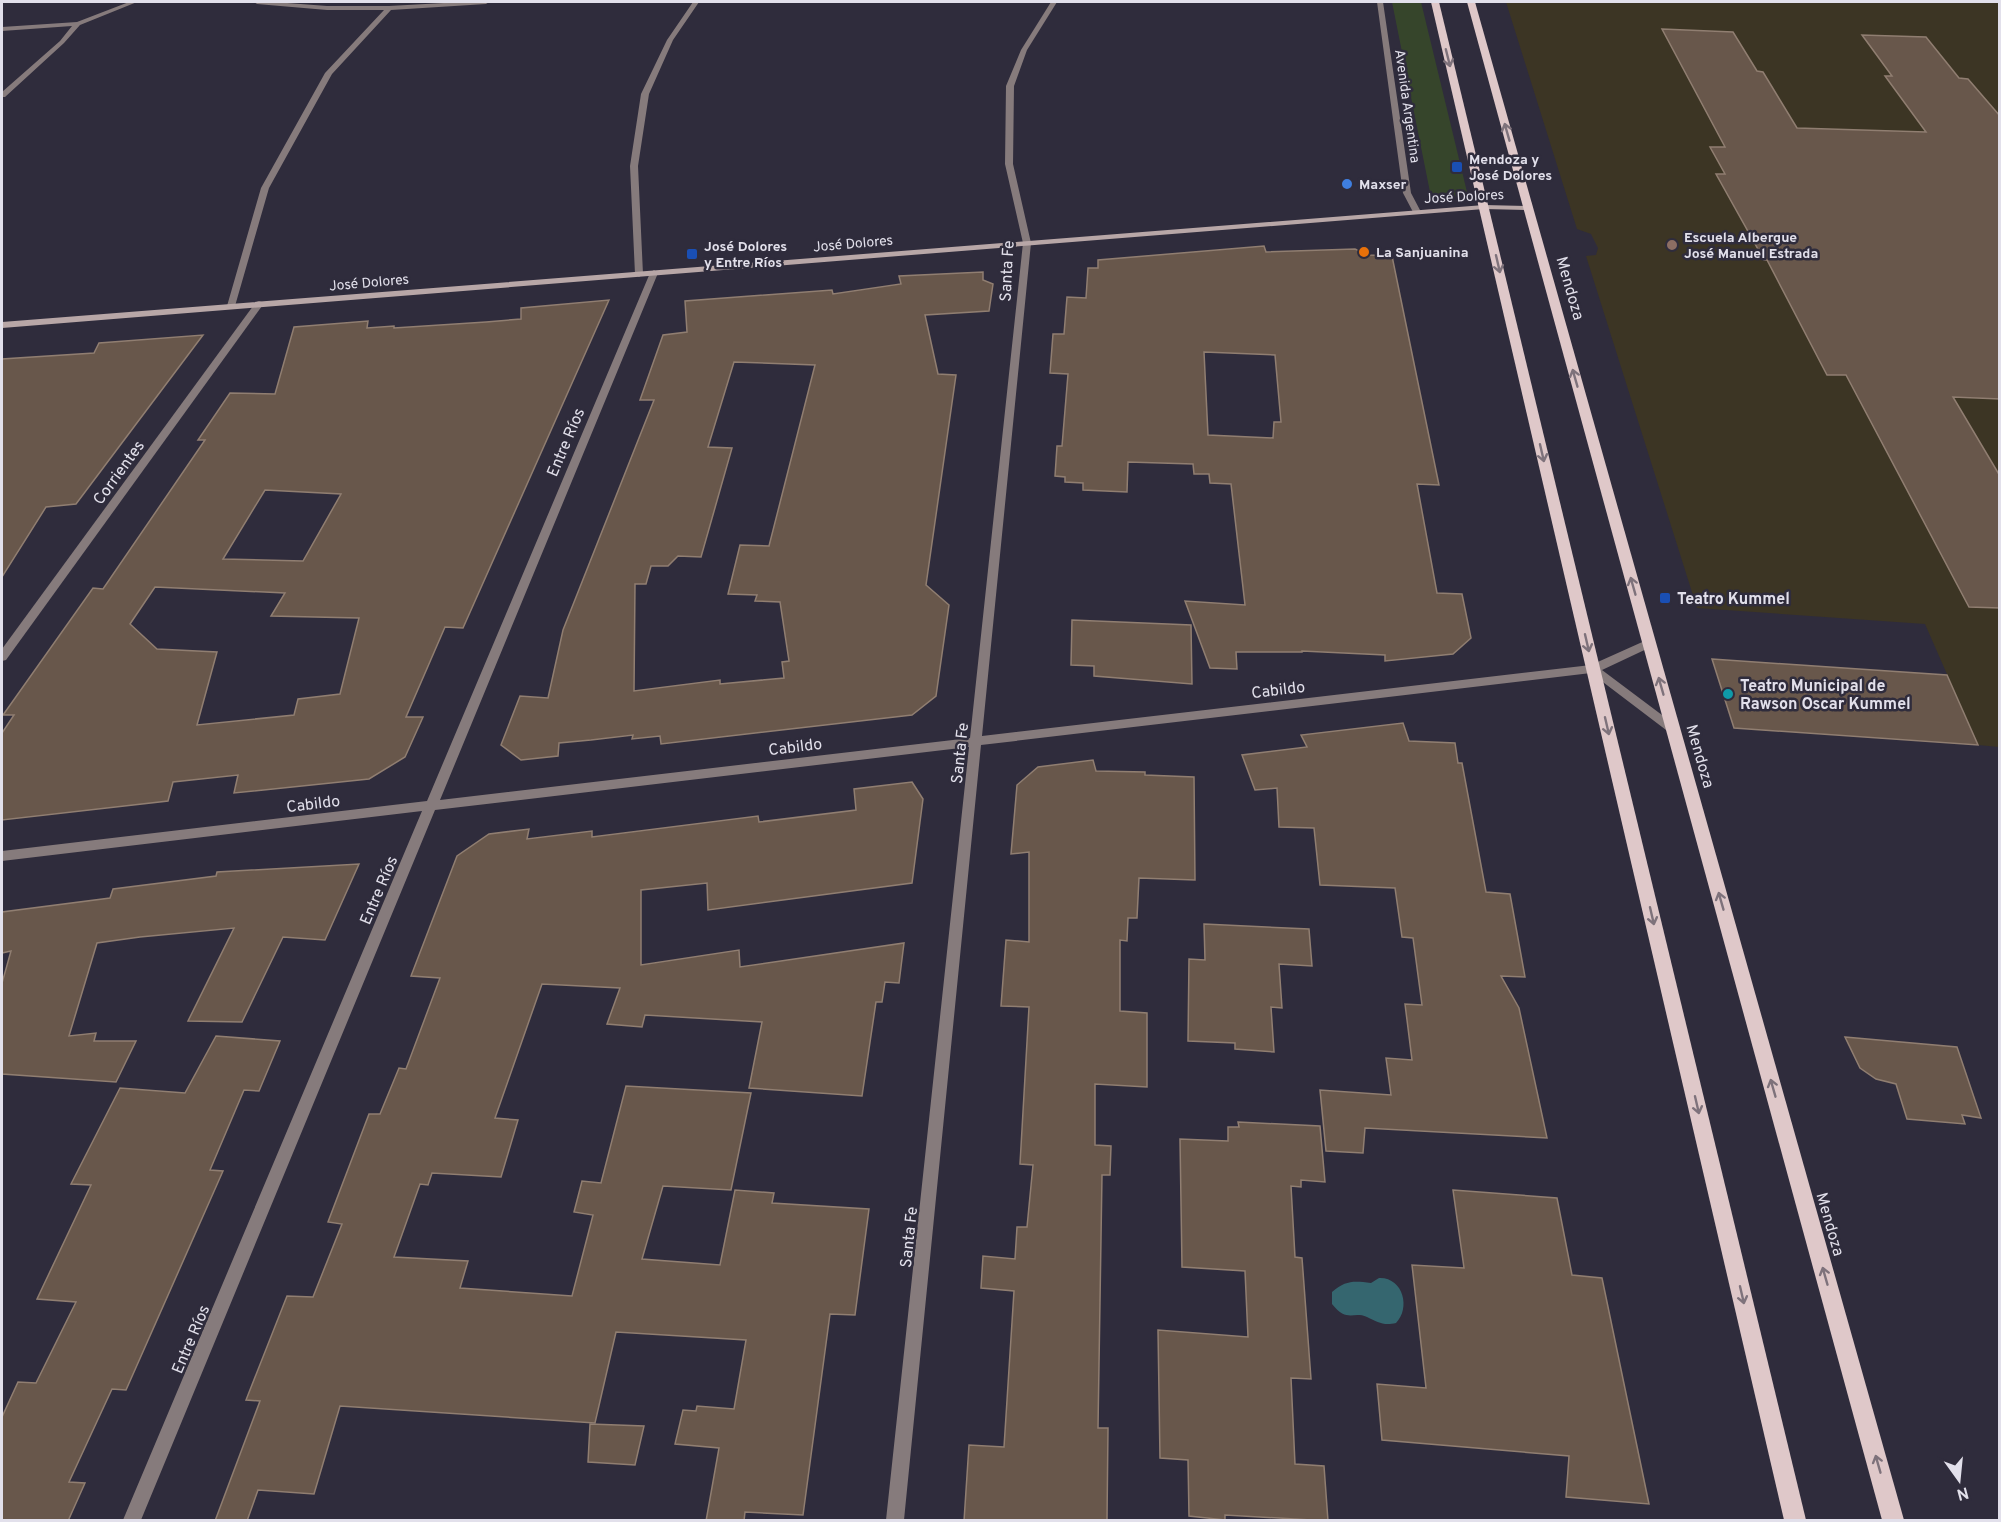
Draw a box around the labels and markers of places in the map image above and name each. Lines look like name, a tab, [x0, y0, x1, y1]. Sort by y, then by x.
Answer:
place label: Mendoza y José Dolores	[1469, 152, 1552, 185]
marker: Mendoza y José Dolores	[1450, 160, 1464, 174]
marker: Maxser	[1340, 177, 1354, 191]
place label: Maxser	[1359, 177, 1407, 194]
place label: Escuela Albergue José Manuel Estrada	[1684, 230, 1818, 263]
marker: Escuela Albergue José Manuel Estrada	[1665, 238, 1679, 252]
place label: José Dolores y Entre Ríos	[704, 239, 787, 272]
marker: La Sanjuanina	[1357, 245, 1371, 259]
place label: La Sanjuanina	[1376, 245, 1468, 262]
marker: José Dolores y Entre Ríos	[685, 247, 699, 261]
place label: Teatro Kummel	[1677, 590, 1790, 610]
marker: Teatro Kummel	[1658, 591, 1672, 605]
place label: Teatro Municipal de Rawson Oscar Kummel	[1740, 677, 1911, 715]
marker: Teatro Municipal de Rawson Oscar Kummel	[1721, 687, 1735, 701]

